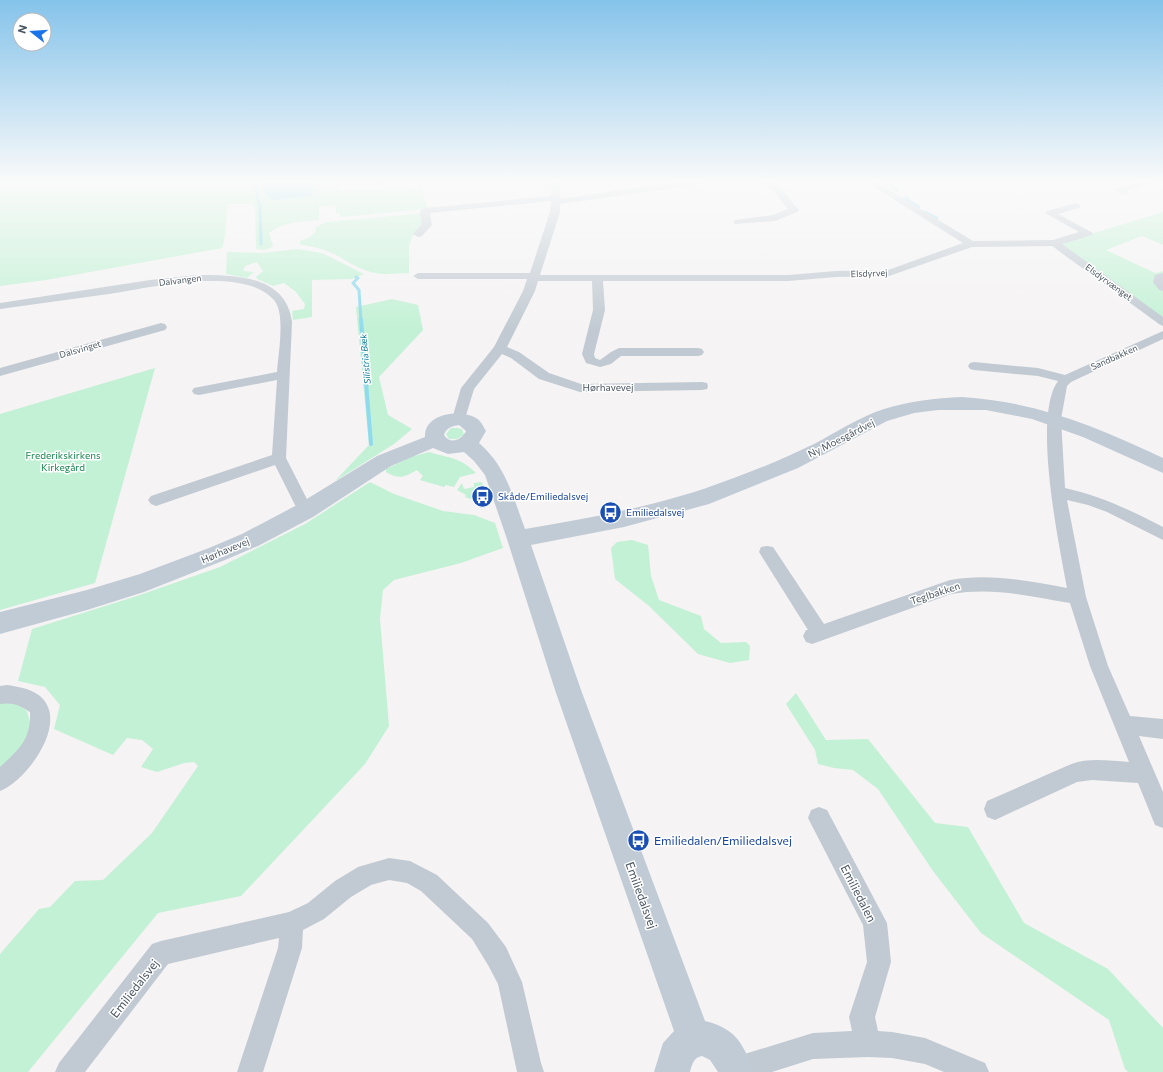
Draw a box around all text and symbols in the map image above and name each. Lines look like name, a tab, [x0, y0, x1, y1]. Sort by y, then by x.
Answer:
north arrow	[12, 12, 52, 52]
text: N	[15, 23, 29, 35]
street label: Elsdyrvænget	[1083, 261, 1135, 303]
street label: Elsdyrvej	[850, 267, 888, 279]
street label: Dalvangen	[158, 272, 202, 288]
water label: Silistria Bæk	[357, 332, 373, 385]
street label: Dalsvinget	[58, 338, 102, 360]
street label: Sandbakken	[1089, 342, 1139, 372]
street label: Hørhavevej	[582, 381, 634, 393]
street label: Ny Moesgårdvej	[806, 416, 876, 460]
park label: Frederikskirkens Kirkegård	[25, 449, 101, 473]
bus stop icon: Skåde/Emiliedalsvej	[469, 483, 495, 509]
place label: Skåde/Emiliedalsvej	[498, 490, 588, 502]
bus stop icon: Emiliedalsvej	[598, 499, 624, 525]
place label: Emiliedalsvej	[626, 506, 684, 518]
street label: Hørhavevej	[199, 534, 251, 566]
street label: Teglbakken	[909, 579, 961, 607]
bus stop icon: Emiliedalen/Emiliedalsvej	[625, 827, 651, 853]
place label: Emiliedalen/Emiliedalsvej	[654, 833, 792, 847]
street label: Emiliedalsvej	[623, 860, 661, 930]
street label: Emiliedalen	[839, 862, 879, 924]
street label: Emiliedalsvej	[107, 956, 161, 1020]

